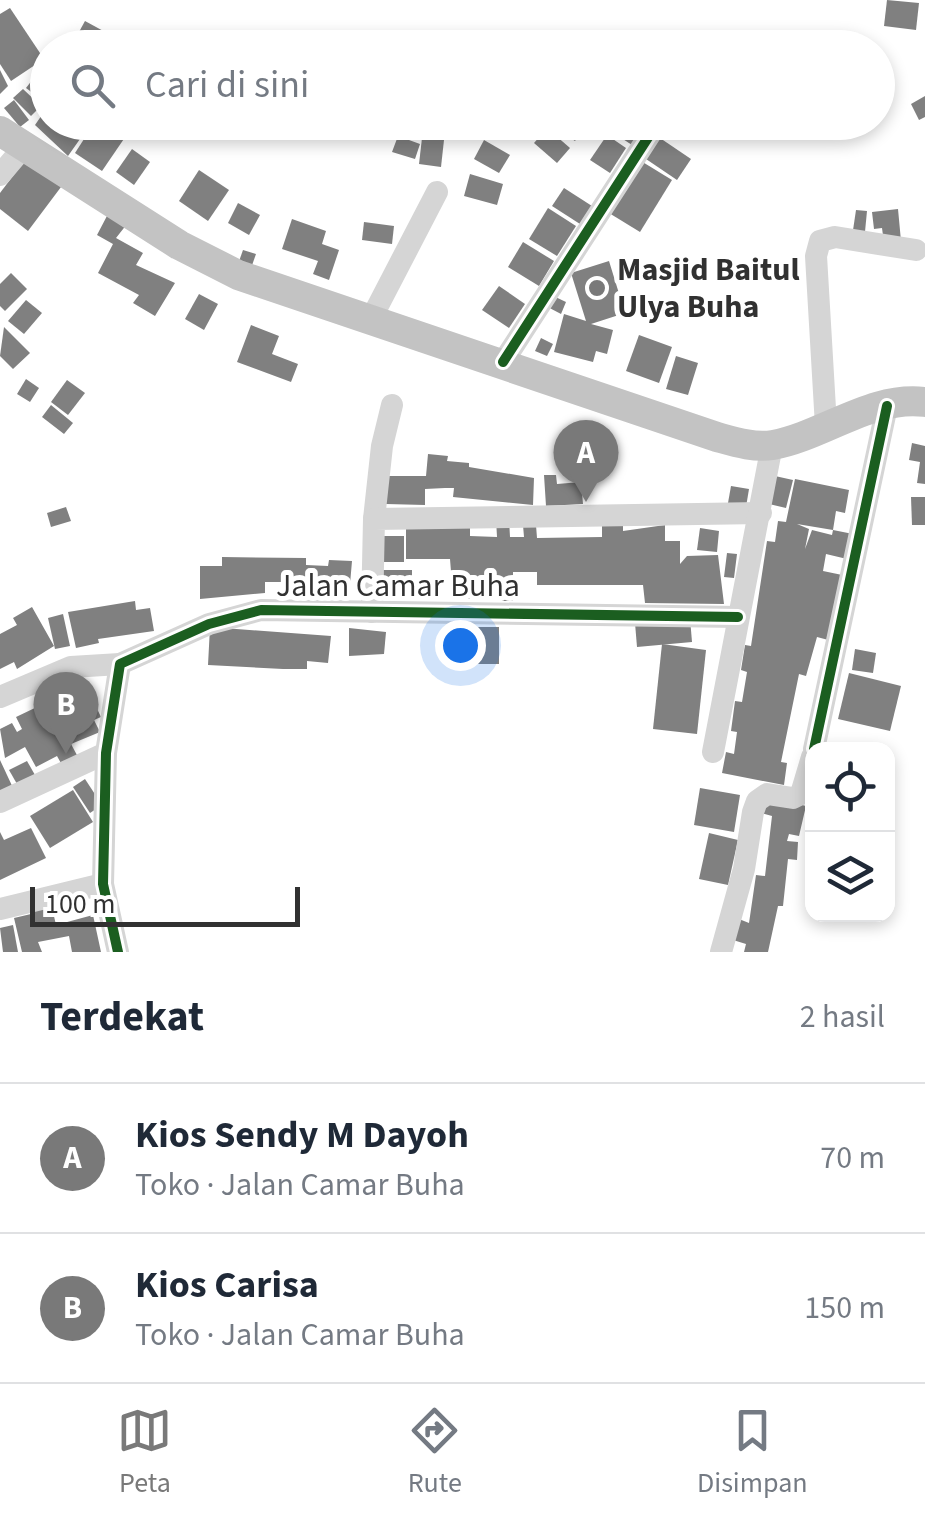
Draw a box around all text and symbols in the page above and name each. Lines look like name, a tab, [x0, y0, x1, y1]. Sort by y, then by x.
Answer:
search box	[30, 30, 895, 140]
icon: search	[65, 58, 120, 113]
text: Cari di sini	[145, 58, 309, 112]
place label: Masjid Baitul Ulya Buha	[617, 247, 800, 330]
marker: Masjid Baitul Ulya Buha	[586, 277, 608, 299]
pin: A	[554, 420, 618, 502]
street label: Jalan Camar Buha	[276, 563, 520, 609]
your location	[435, 620, 486, 671]
pin: B	[34, 672, 98, 754]
map controls	[805, 742, 895, 922]
button: locate	[805, 742, 895, 832]
button: layers	[805, 832, 895, 922]
scale bar	[30, 882, 300, 926]
text: 100 m	[45, 884, 116, 924]
text: Terdekat	[40, 987, 204, 1047]
text: 2 hasil	[800, 994, 885, 1040]
text: Kios Sendy M Dayoh	[135, 1108, 469, 1162]
text: A	[63, 1135, 82, 1181]
text: 70 m	[820, 1135, 885, 1181]
text: Toko · Jalan Camar Buha	[135, 1162, 465, 1208]
text: Kios Carisa	[135, 1258, 319, 1312]
text: B	[63, 1285, 82, 1331]
text: 150 m	[804, 1285, 885, 1331]
text: Toko · Jalan Camar Buha	[135, 1312, 465, 1358]
tab: Peta	[117, 1403, 172, 1503]
tab: Rute	[407, 1403, 462, 1503]
tab: Disimpan	[697, 1403, 808, 1503]

